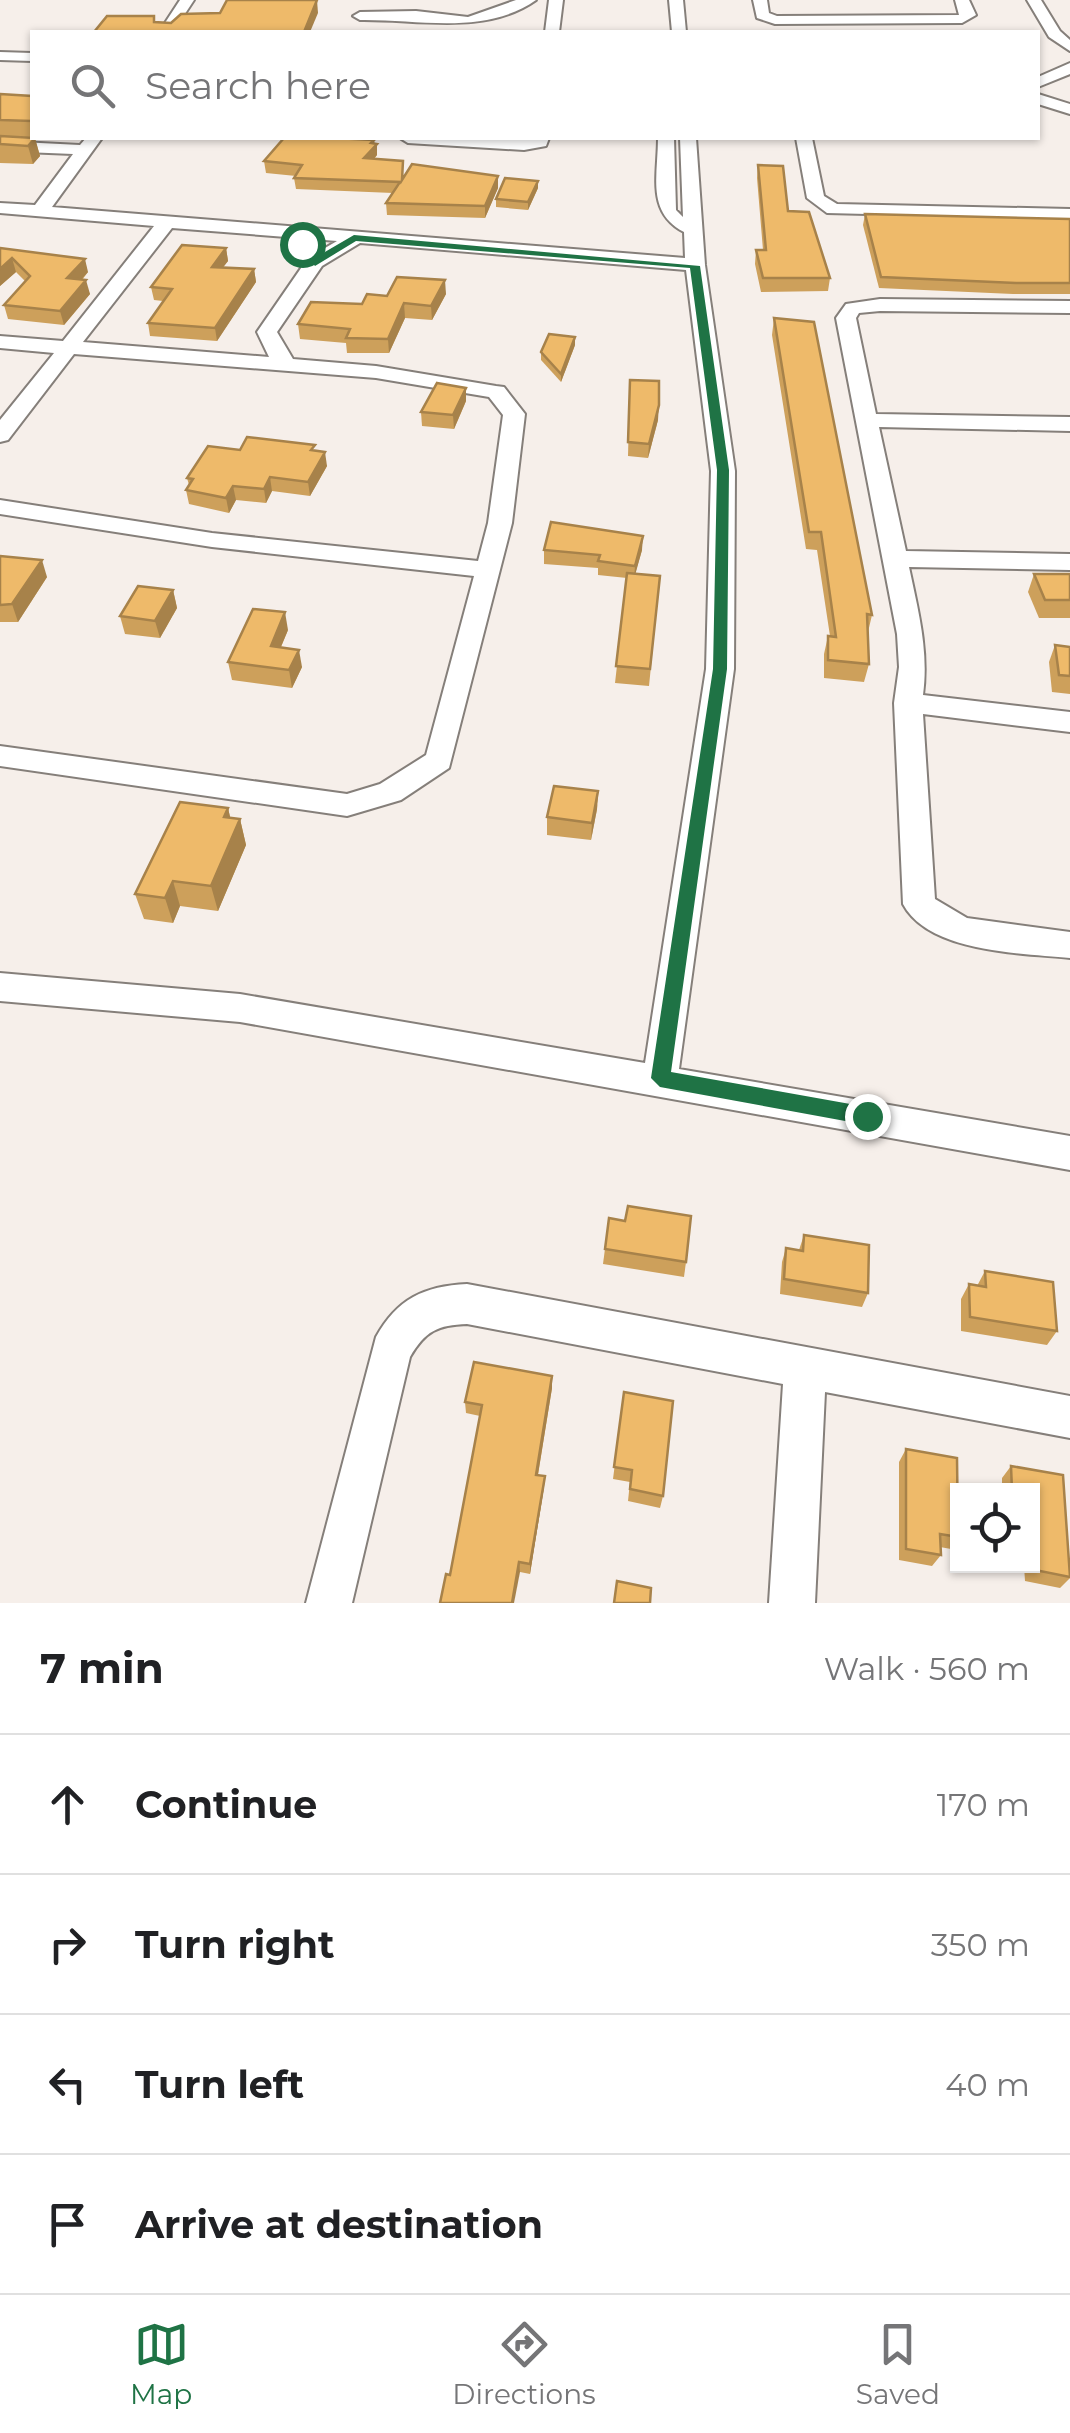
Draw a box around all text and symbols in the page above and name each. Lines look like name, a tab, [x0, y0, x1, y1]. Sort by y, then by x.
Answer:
search box	[30, 30, 1040, 140]
icon: search	[65, 58, 120, 113]
text: Search here	[145, 62, 371, 109]
route start	[280, 222, 326, 268]
route end	[845, 1094, 891, 1140]
map controls	[950, 1483, 1040, 1573]
button: locate	[950, 1483, 1040, 1573]
text: 7 min	[40, 1642, 164, 1694]
text: Walk · 560 m	[824, 1649, 1030, 1688]
icon: ahead	[40, 1777, 95, 1832]
text: Continue	[135, 1781, 317, 1828]
text: 170 m	[937, 1785, 1030, 1824]
icon: right	[40, 1917, 95, 1972]
text: Turn right	[135, 1921, 334, 1968]
text: 350 m	[931, 1925, 1030, 1964]
icon: left	[40, 2057, 95, 2112]
text: Turn left	[135, 2061, 304, 2108]
text: 40 m	[945, 2065, 1030, 2104]
icon: arrive	[40, 2197, 95, 2252]
text: Arrive at destination	[135, 2201, 543, 2248]
tab: Map	[130, 2317, 192, 2411]
tab: Directions	[452, 2317, 596, 2411]
tab: Saved	[856, 2317, 940, 2411]

